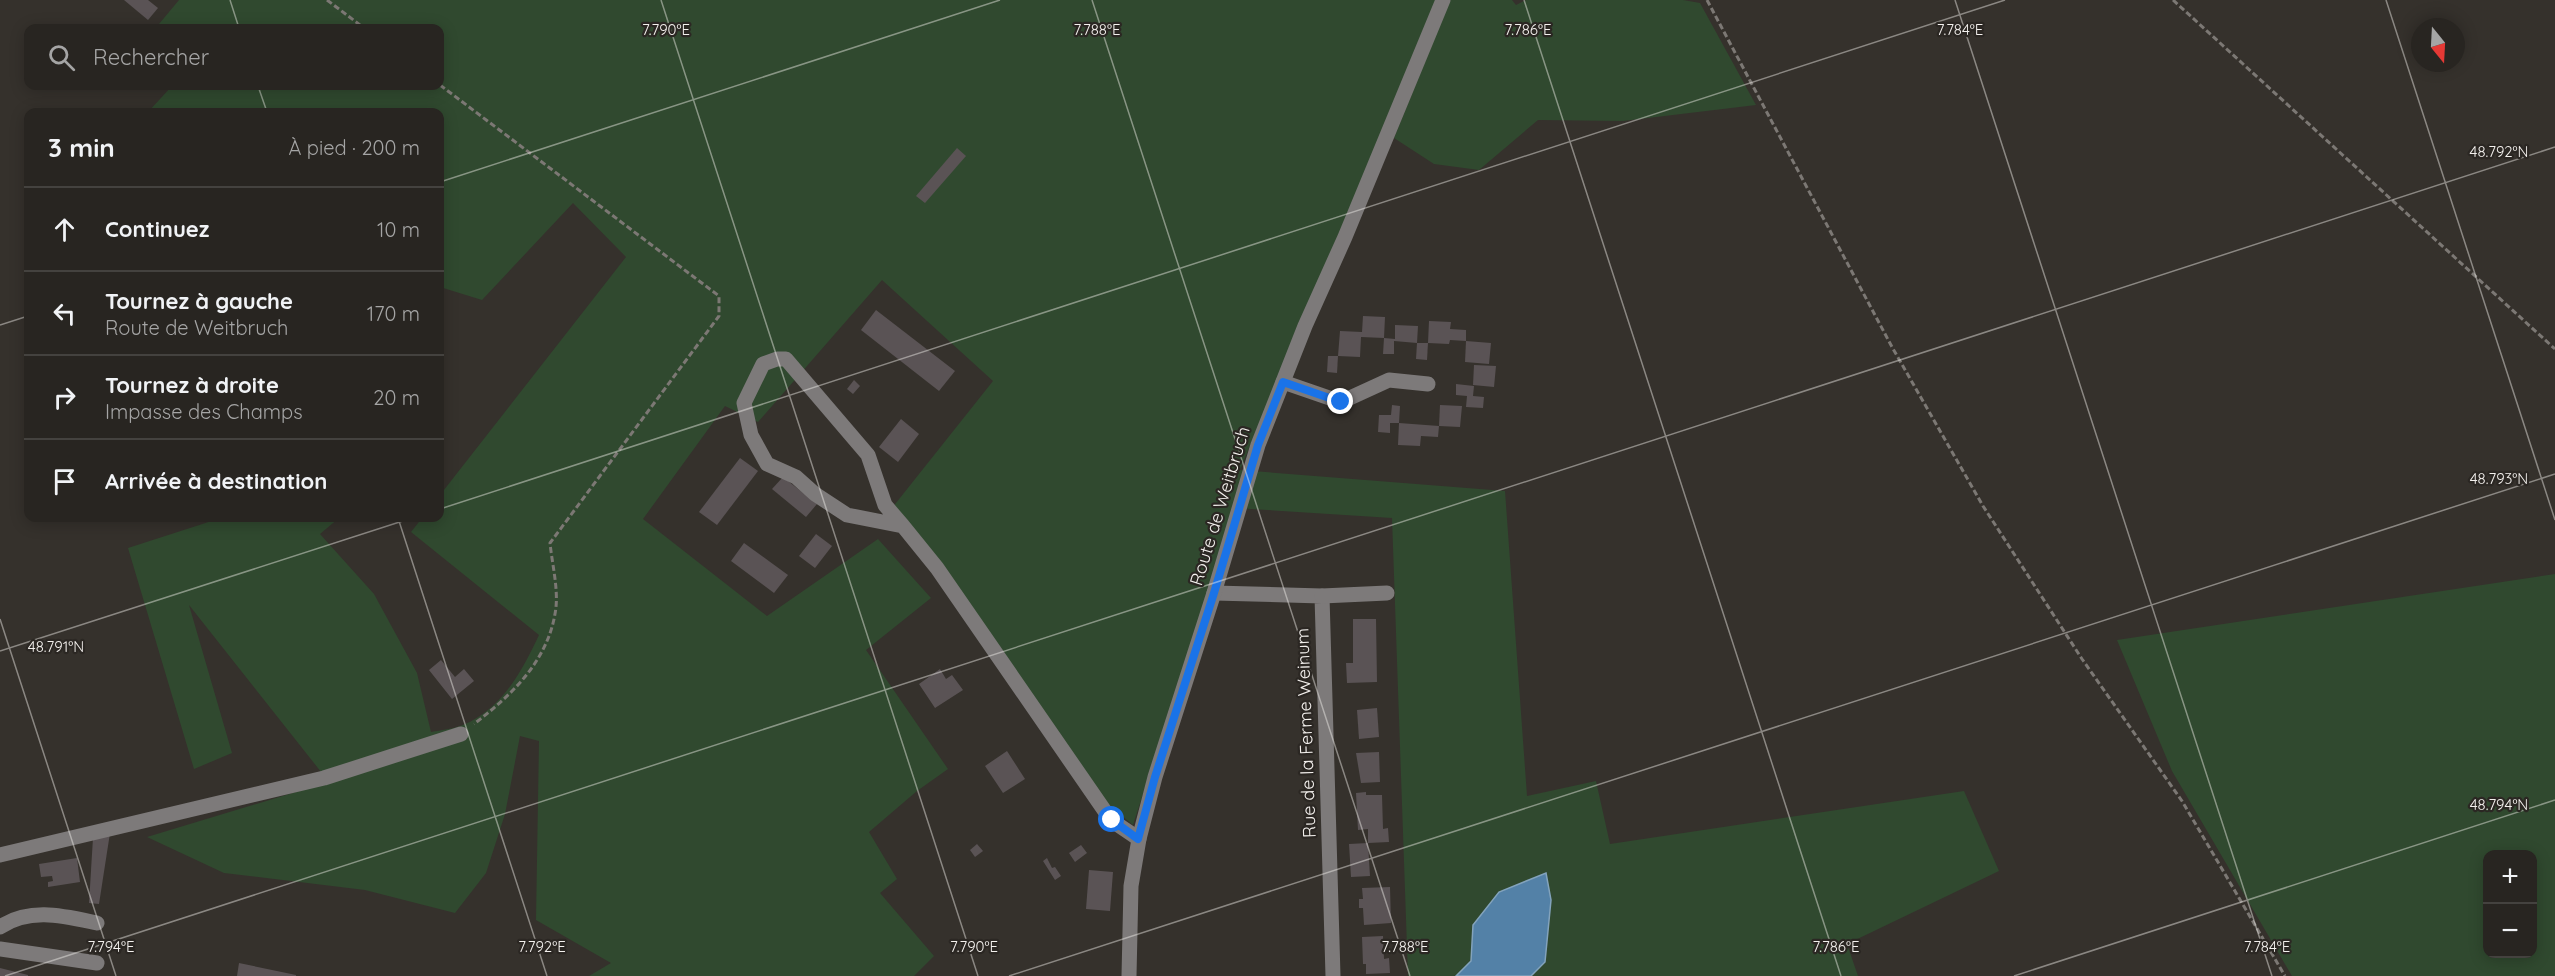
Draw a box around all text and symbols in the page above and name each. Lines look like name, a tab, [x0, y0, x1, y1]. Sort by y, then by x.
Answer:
north arrow	[2411, 18, 2465, 72]
text: 7.790°E	[642, 20, 690, 39]
text: 7.788°E	[1074, 20, 1120, 39]
text: 7.786°E	[1505, 20, 1551, 39]
text: 7.784°E	[1937, 20, 1983, 39]
search box	[24, 24, 444, 90]
icon: search	[45, 41, 78, 74]
text: Rechercher	[93, 43, 209, 71]
text: 3 min	[48, 131, 115, 164]
text: À pied · 200 m	[288, 135, 420, 160]
text: 48.792°N	[2470, 142, 2529, 161]
icon: ahead	[48, 213, 81, 246]
text: Continuez	[105, 215, 209, 243]
text: 10 m	[377, 217, 420, 242]
text: Tournez à gauche	[105, 287, 293, 315]
icon: left	[48, 297, 81, 330]
text: 170 m	[367, 301, 420, 326]
text: Route de Weitbruch	[105, 315, 288, 340]
text: Tournez à droite	[105, 371, 279, 399]
icon: right	[48, 381, 81, 414]
text: 20 m	[373, 385, 420, 410]
route end	[1327, 388, 1353, 414]
text: Impasse des Champs	[105, 399, 303, 424]
street label: Route de Weitbruch	[1184, 424, 1255, 588]
icon: arrive	[48, 465, 81, 498]
text: Arrivée à destination	[105, 467, 327, 495]
text: 48.793°N	[2470, 469, 2528, 488]
street label: Rue de la Ferme Weinum	[1290, 628, 1321, 838]
text: 48.791°N	[28, 637, 84, 656]
text: 48.794°N	[2470, 795, 2528, 814]
route start	[1098, 806, 1124, 832]
map controls	[2483, 850, 2537, 958]
button: +	[2483, 850, 2537, 904]
button: −	[2483, 904, 2537, 958]
text: 7.794°E	[88, 937, 134, 956]
text: 7.792°E	[518, 937, 566, 956]
text: 7.790°E	[950, 937, 998, 956]
text: 7.788°E	[1382, 937, 1428, 956]
text: 7.786°E	[1813, 937, 1859, 956]
text: 7.784°E	[2244, 937, 2290, 956]

